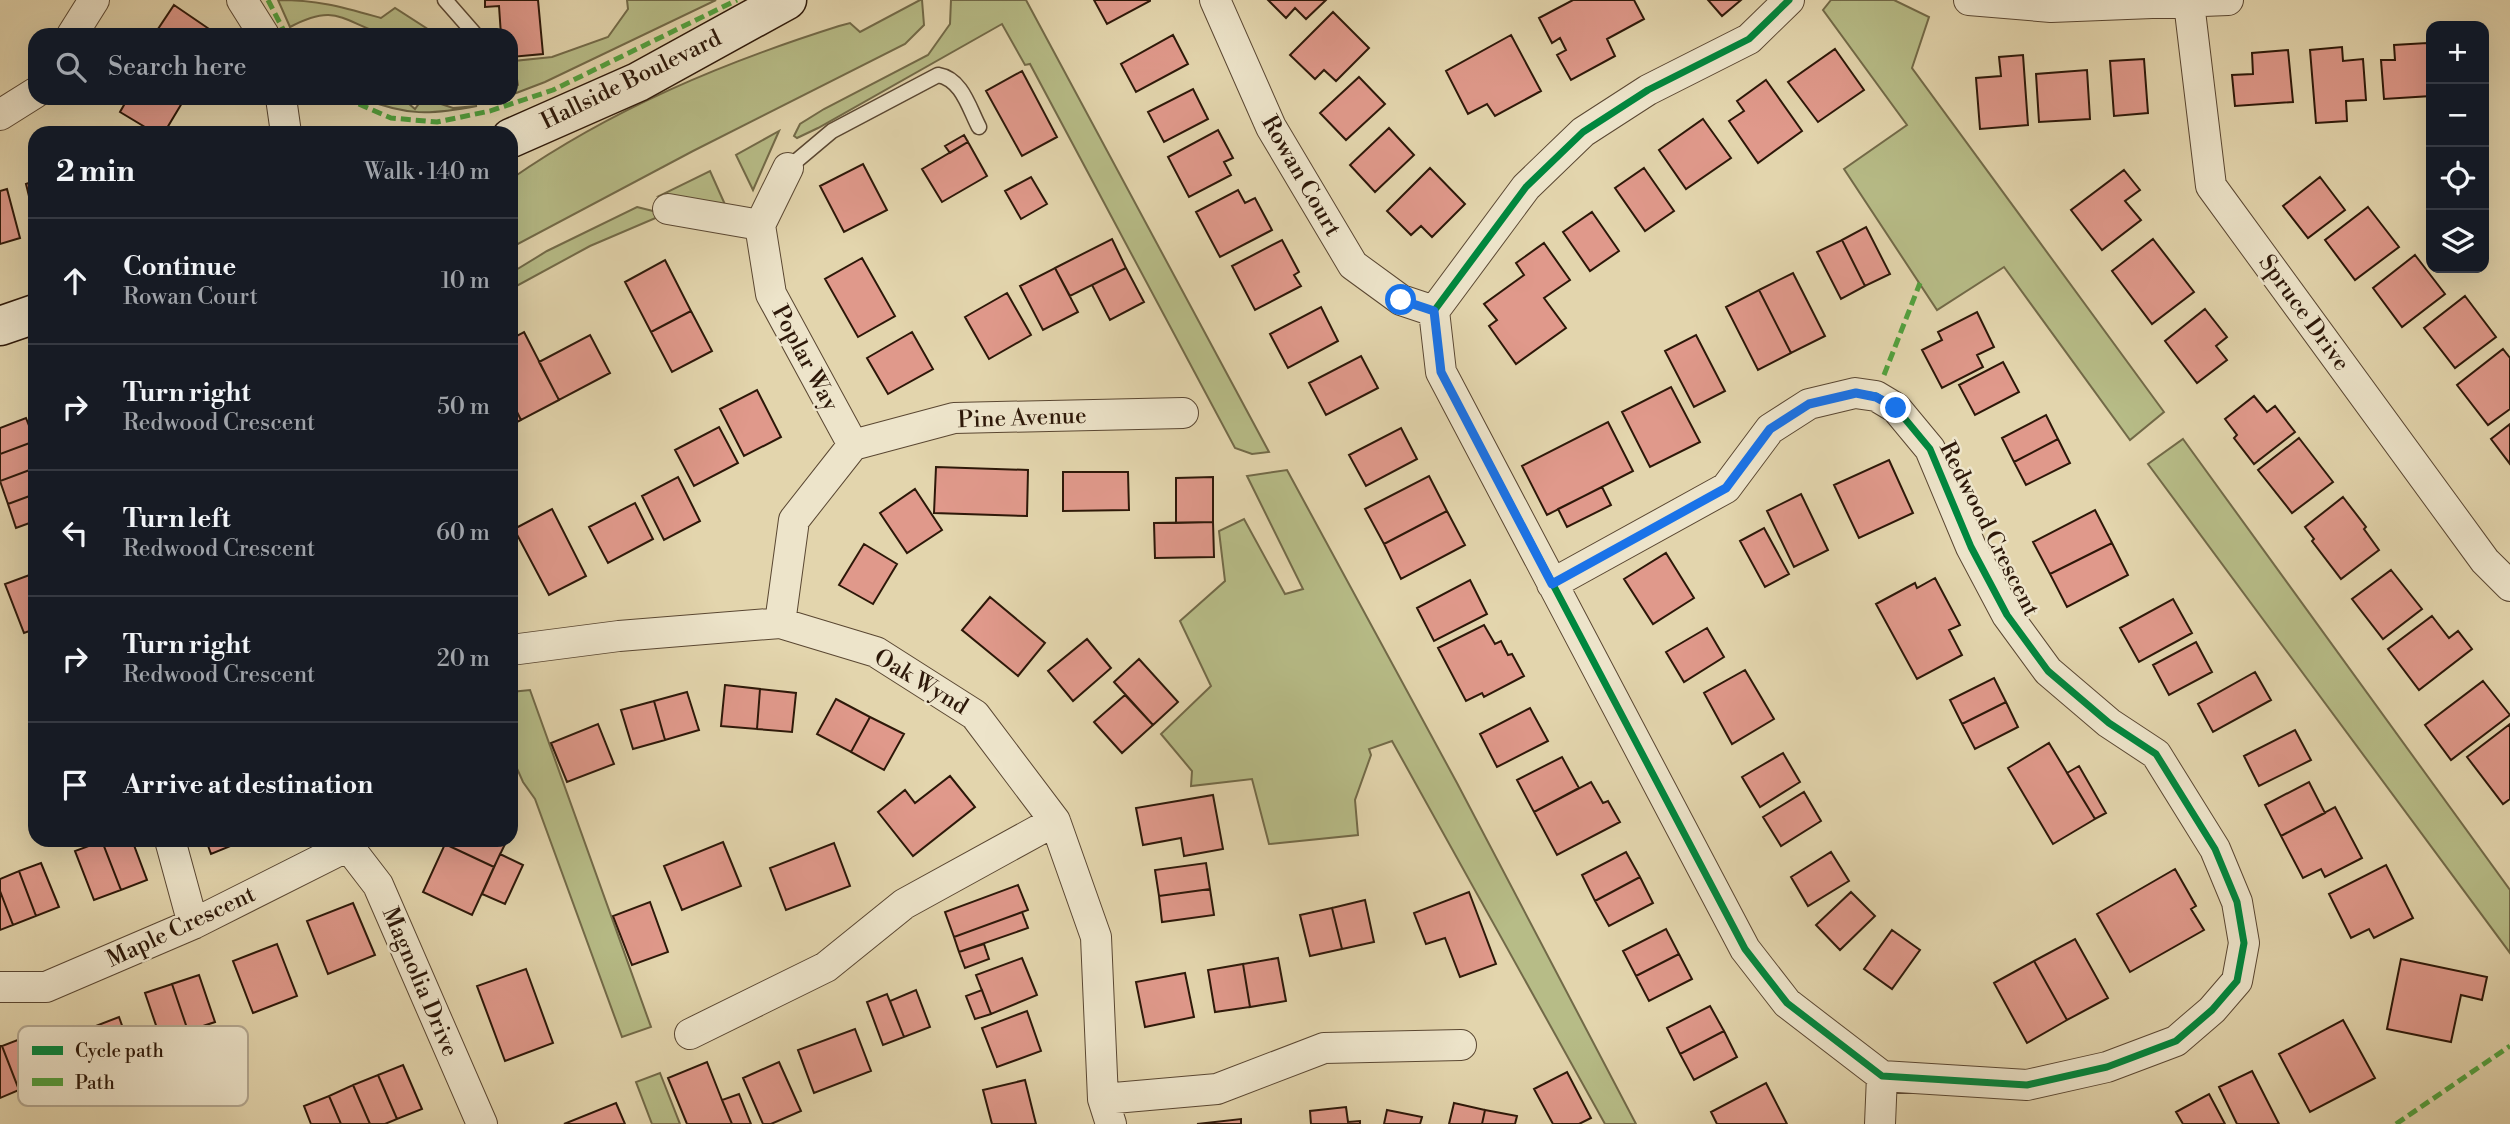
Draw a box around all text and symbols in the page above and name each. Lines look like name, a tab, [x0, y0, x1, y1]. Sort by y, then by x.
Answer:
map controls	[2426, 21, 2489, 273]
button: +	[2426, 21, 2489, 84]
street label: Hallside Boulevard	[536, 24, 726, 136]
search box	[28, 28, 518, 105]
icon: search	[52, 48, 90, 86]
text: Search here	[108, 51, 247, 83]
button: −	[2426, 84, 2489, 147]
street label: Rowan Court	[1255, 111, 1347, 241]
button: locate	[2426, 147, 2489, 210]
text: 2 min	[56, 153, 135, 191]
text: Walk · 140 m	[364, 158, 490, 186]
button: layers	[2426, 210, 2489, 273]
street label: Spruce Drive	[2252, 249, 2356, 377]
text: Continue	[123, 251, 236, 283]
icon: ahead	[56, 262, 94, 300]
text: 10 m	[441, 267, 490, 295]
text: Rowan Court	[123, 283, 258, 311]
route start	[1385, 284, 1416, 315]
street label: Poplar Way	[766, 300, 845, 416]
text: Turn right	[123, 377, 251, 409]
icon: right	[56, 388, 94, 426]
route end	[1880, 392, 1911, 423]
text: 50 m	[437, 393, 490, 421]
street label: Pine Avenue	[957, 402, 1087, 434]
text: Redwood Crescent	[123, 409, 315, 437]
street label: Redwood Crescent	[1933, 437, 2045, 621]
text: Turn left	[123, 503, 231, 535]
icon: left	[56, 514, 94, 552]
text: 60 m	[436, 519, 490, 547]
text: Redwood Crescent	[123, 535, 315, 563]
text: Turn right	[123, 629, 251, 661]
icon: right	[56, 640, 94, 678]
street label: Oak Wynd	[869, 643, 973, 721]
text: 20 m	[437, 645, 490, 673]
text: Redwood Crescent	[123, 661, 315, 689]
icon: arrive	[56, 766, 94, 804]
text: Arrive at destination	[123, 769, 373, 801]
street label: Maple Crescent	[102, 880, 260, 974]
street label: Magnolia Drive	[376, 903, 464, 1061]
legend	[18, 1026, 248, 1106]
text: Cycle path	[75, 1039, 164, 1063]
text: Path	[75, 1071, 115, 1095]

